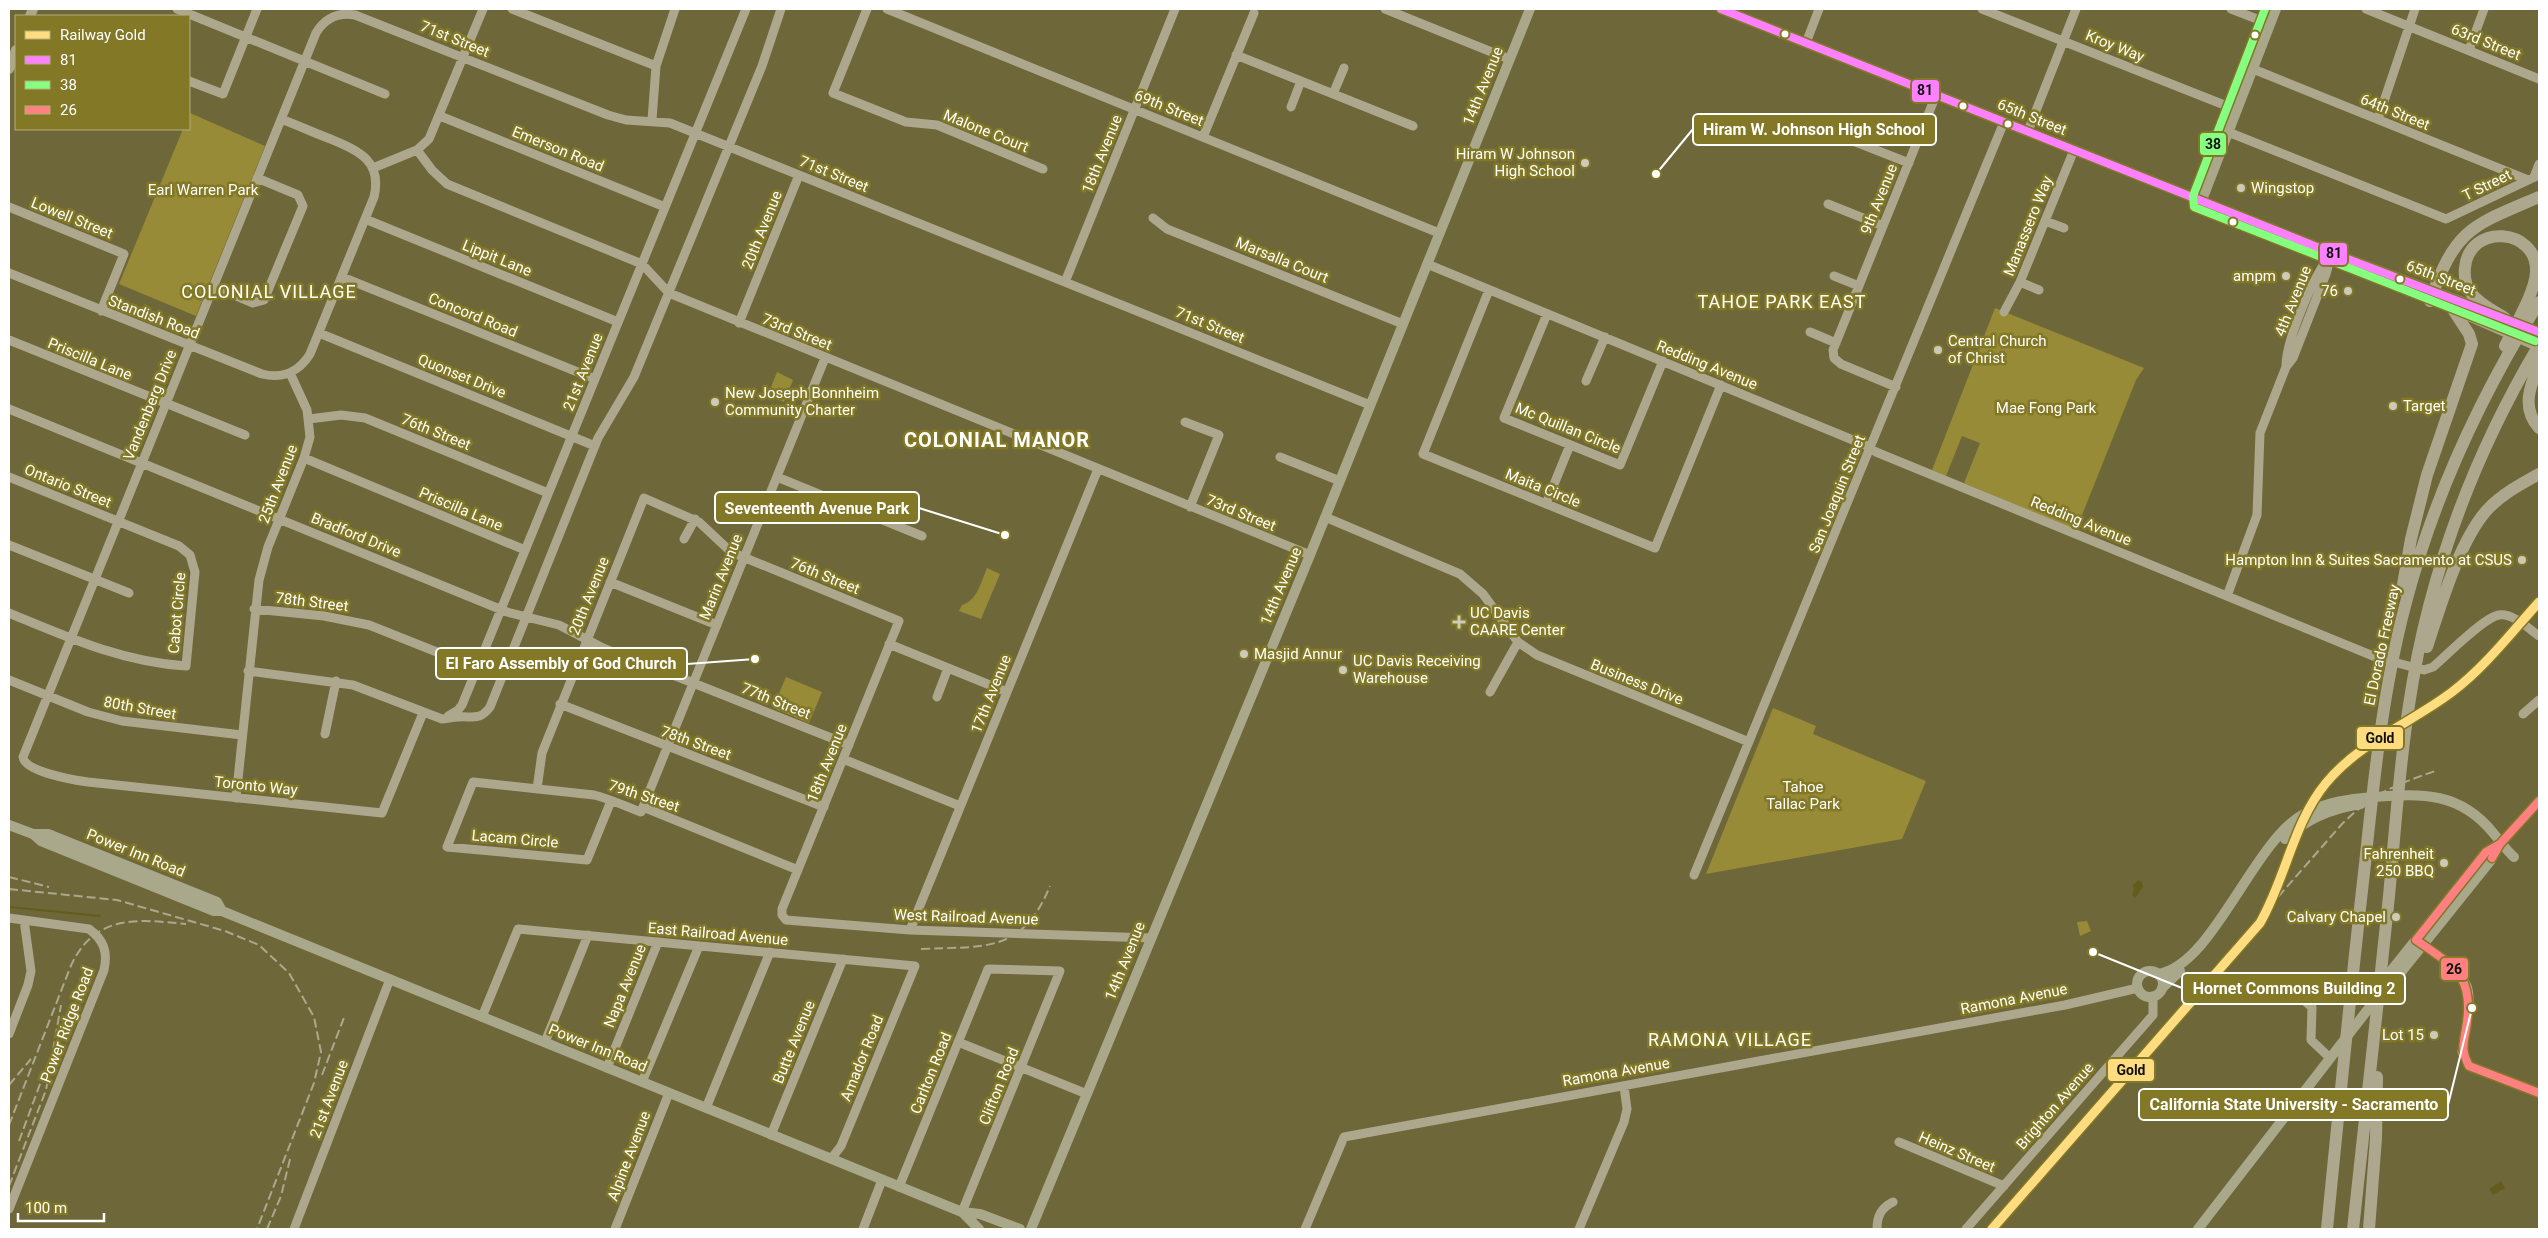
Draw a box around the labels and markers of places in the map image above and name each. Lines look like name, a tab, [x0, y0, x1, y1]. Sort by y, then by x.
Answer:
unlabelled marker	[1780, 29, 1790, 39]
unlabelled marker	[2250, 30, 2260, 40]
unlabelled marker	[1958, 101, 1968, 111]
callout: Hiram W. Johnson High School	[1693, 114, 1936, 145]
unlabelled marker	[2003, 119, 2013, 129]
place label: Hiram W Johnson High School	[1456, 145, 1575, 180]
marker: Hiram W Johnson High School	[1579, 157, 1591, 169]
place label: Wingstop	[2251, 179, 2314, 197]
marker: Wingstop	[2235, 182, 2247, 194]
unlabelled marker	[2228, 217, 2238, 227]
place label: ampm	[2233, 267, 2276, 285]
marker: ampm	[2280, 270, 2292, 282]
unlabelled marker	[2395, 274, 2405, 284]
place label: 76	[2321, 282, 2338, 300]
marker: 76	[2342, 285, 2354, 297]
place label: Central Church of Christ	[1948, 332, 2047, 367]
marker: Central Church of Christ	[1932, 344, 1944, 356]
place label: New Joseph Bonnheim Community Charter	[725, 384, 879, 419]
marker: New Joseph Bonnheim Community Charter	[709, 396, 721, 408]
place label: Target	[2403, 397, 2446, 415]
marker: Target	[2387, 400, 2399, 412]
callout: Seventeenth Avenue Park	[715, 492, 919, 523]
place label: Hampton Inn & Suites Sacramento at CSUS	[2225, 551, 2512, 569]
marker: Hampton Inn & Suites Sacramento at CSUS	[2516, 554, 2528, 566]
place label: UC Davis CAARE Center	[1470, 604, 1565, 639]
marker: UC Davis CAARE Center	[1452, 615, 1466, 629]
place label: Masjid Annur	[1254, 645, 1342, 663]
callout: El Faro Assembly of God Church	[436, 648, 687, 679]
marker: Masjid Annur	[1238, 648, 1250, 660]
place label: UC Davis Receiving Warehouse	[1353, 652, 1481, 687]
marker: UC Davis Receiving Warehouse	[1337, 664, 1349, 676]
place label: Fahrenheit 250 BBQ	[2364, 845, 2434, 880]
marker: Fahrenheit 250 BBQ	[2438, 857, 2450, 869]
place label: Calvary Chapel	[2287, 908, 2386, 926]
marker: Calvary Chapel	[2390, 911, 2402, 923]
callout: Hornet Commons Building 2	[2182, 973, 2405, 1004]
place label: Lot 15	[2382, 1026, 2424, 1044]
marker: Lot 15	[2428, 1029, 2440, 1041]
callout: California State University - Sacramento	[2139, 1089, 2448, 1120]

